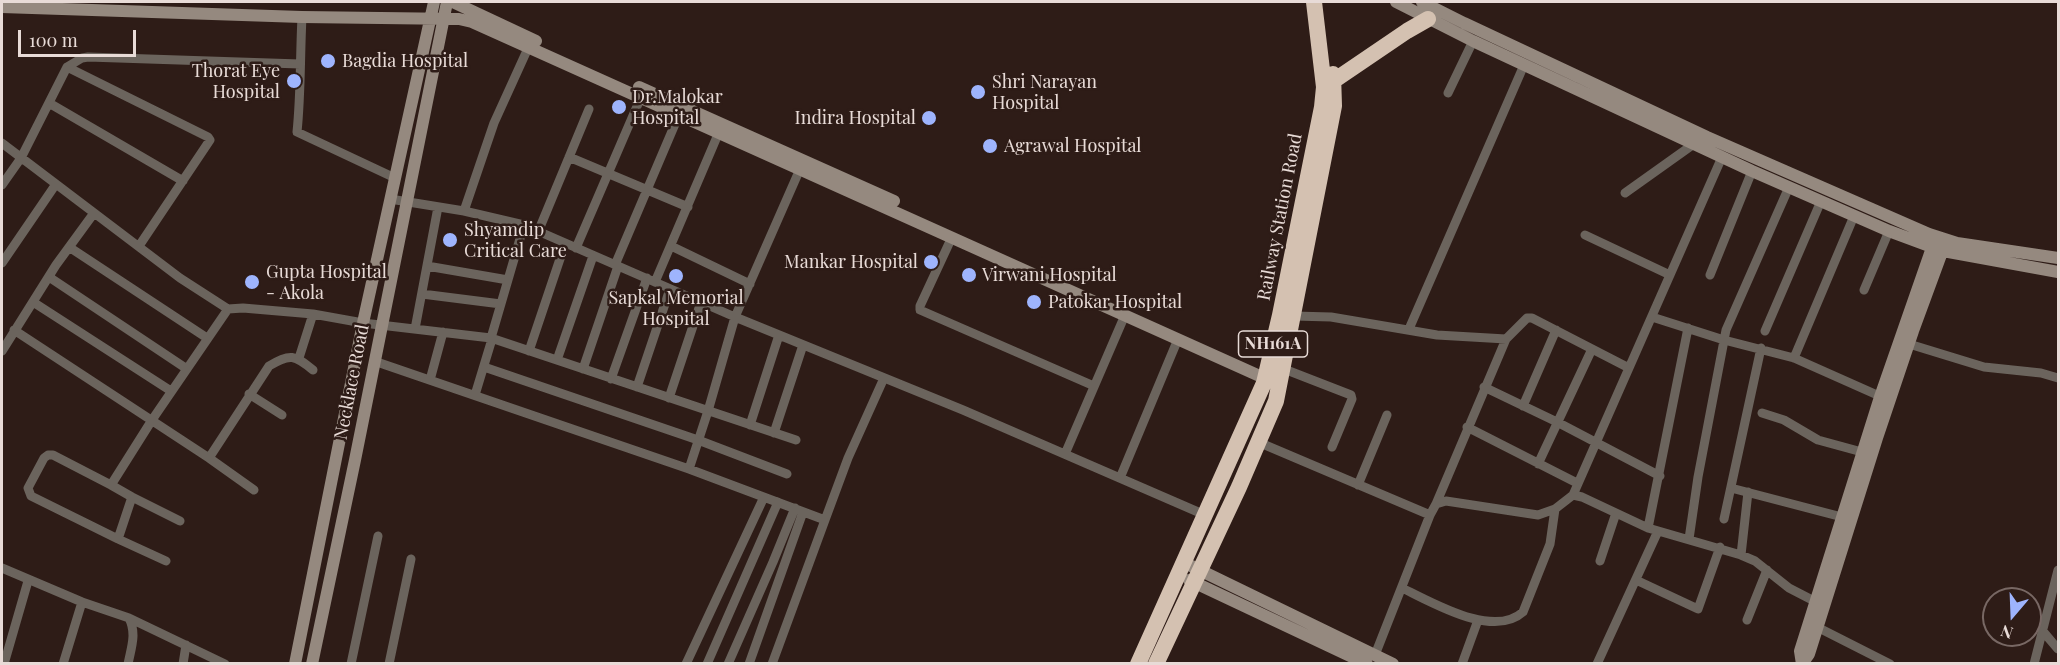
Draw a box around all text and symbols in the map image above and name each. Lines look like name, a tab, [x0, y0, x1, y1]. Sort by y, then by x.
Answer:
scale bar	[21, 18, 140, 56]
text: 100 m	[29, 28, 78, 52]
place label: Bagdia Hospital	[342, 50, 468, 72]
marker: Bagdia Hospital	[319, 52, 337, 70]
place label: Thorat Eye Hospital	[192, 60, 280, 103]
place label: Shri Narayan Hospital	[992, 71, 1097, 113]
marker: Thorat Eye Hospital	[285, 72, 303, 90]
marker: Shri Narayan Hospital	[969, 83, 987, 101]
place label: Dr.Malokar Hospital	[632, 86, 723, 128]
marker: Dr.Malokar Hospital	[610, 98, 628, 116]
place label: Indira Hospital	[795, 107, 916, 129]
marker: Indira Hospital	[920, 109, 938, 127]
street label: Railway Station Road	[1253, 132, 1307, 302]
place label: Agrawal Hospital	[1004, 135, 1142, 157]
marker: Agrawal Hospital	[981, 137, 999, 155]
place label: Shyamdip Critical Care	[464, 219, 567, 262]
marker: Shyamdip Critical Care	[441, 231, 459, 249]
place label: Mankar Hospital	[784, 251, 918, 273]
marker: Mankar Hospital	[922, 253, 940, 271]
place label: Gupta Hospital - Akola	[266, 261, 387, 304]
place label: Virwani Hospital	[982, 264, 1117, 286]
marker: Virwani Hospital	[960, 266, 978, 284]
marker: Sapkal Memorial Hospital	[667, 267, 685, 285]
marker: Gupta Hospital - Akola	[243, 273, 261, 291]
place label: Sapkal Memorial Hospital	[608, 287, 744, 330]
place label: Patokar Hospital	[1048, 291, 1182, 313]
marker: Patokar Hospital	[1025, 293, 1043, 311]
street label: Necklace Road	[330, 323, 374, 441]
road number: NH161A	[1238, 331, 1308, 357]
north arrow	[1982, 587, 2042, 647]
text: N	[1998, 621, 2016, 644]

